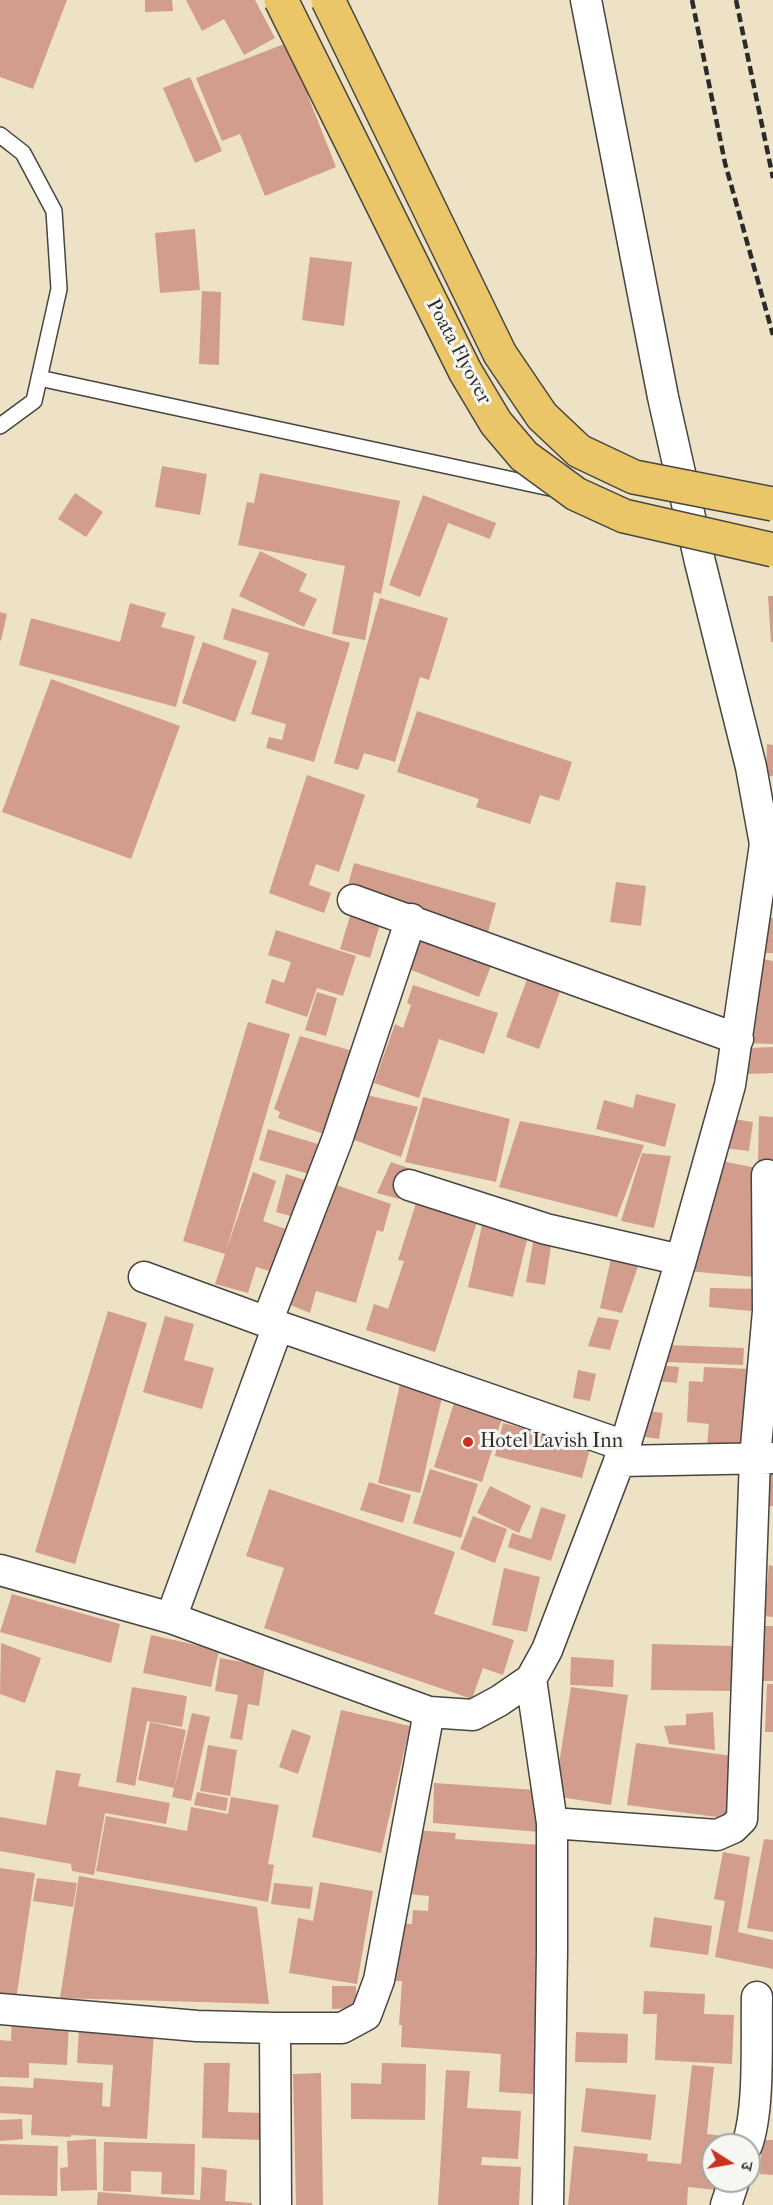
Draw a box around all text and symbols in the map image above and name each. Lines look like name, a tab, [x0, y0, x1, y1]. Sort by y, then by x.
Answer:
street label: Poata Flyover	[420, 295, 496, 409]
place label: Hotel Lavish Inn	[480, 1430, 623, 1454]
marker: Hotel Lavish Inn	[461, 1435, 475, 1449]
north arrow	[701, 2133, 761, 2193]
text: उ	[737, 2160, 757, 2172]

